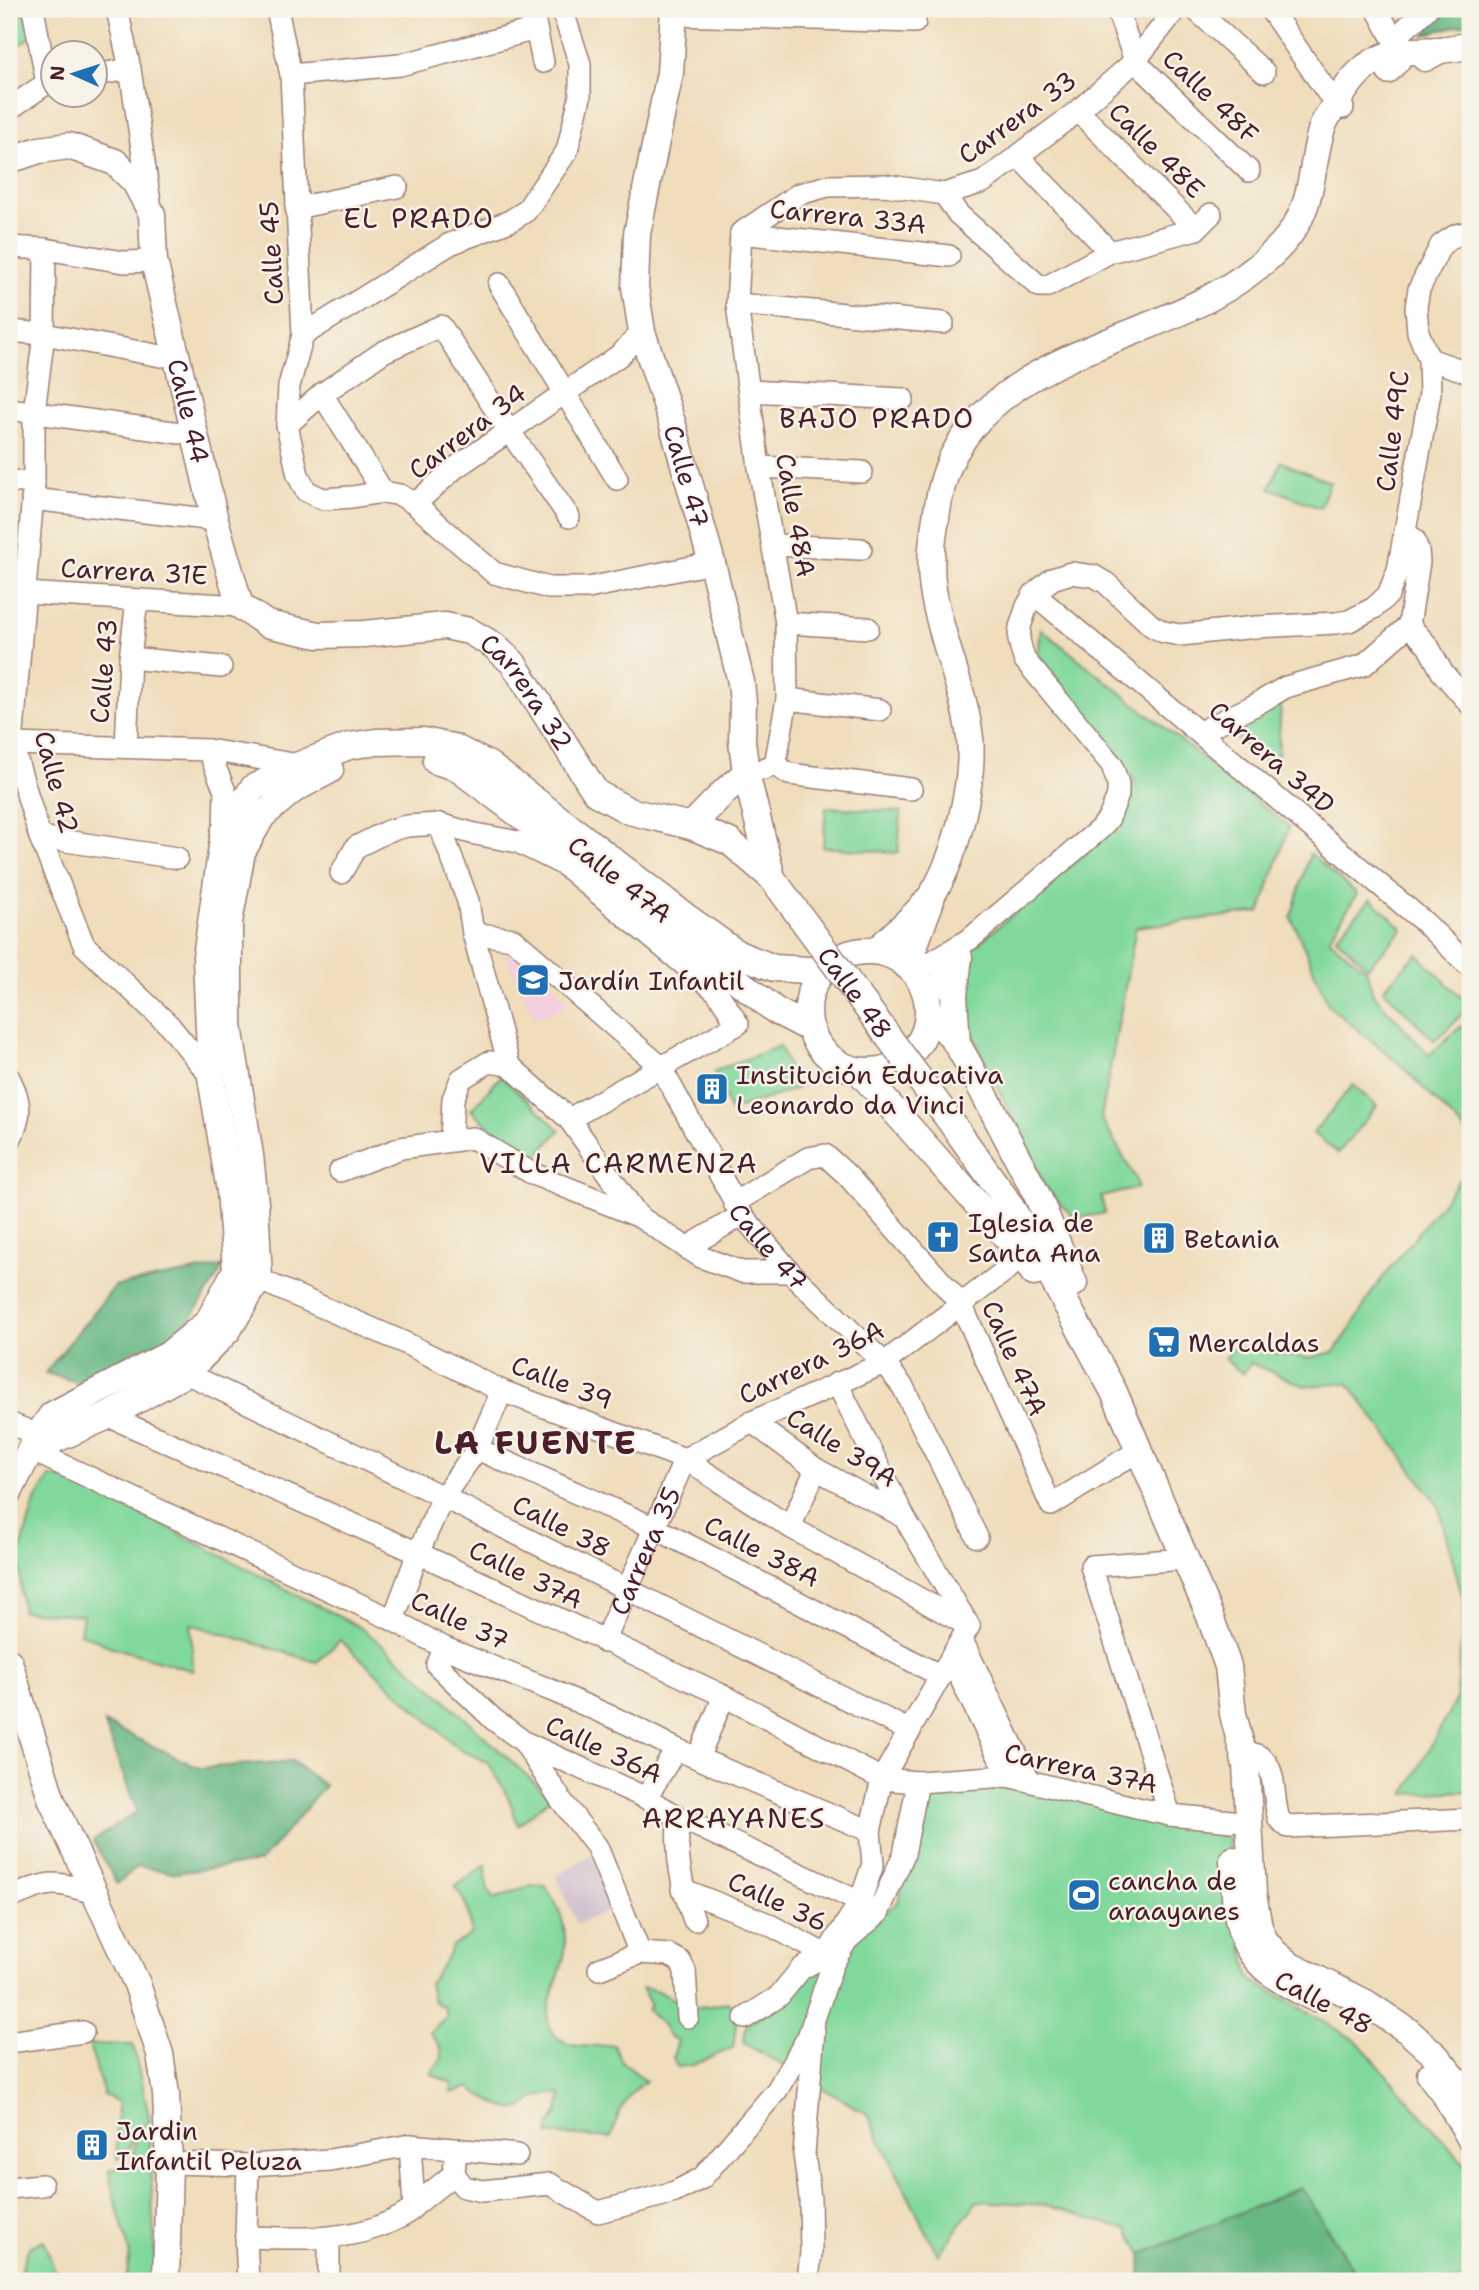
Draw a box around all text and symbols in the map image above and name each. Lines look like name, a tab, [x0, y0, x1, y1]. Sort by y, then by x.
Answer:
north arrow	[38, 38, 108, 108]
street label: Calle 48F	[1155, 41, 1267, 151]
street label: Carrera 33	[951, 62, 1083, 172]
text: N	[45, 65, 70, 81]
street label: Calle 48E	[1101, 94, 1213, 206]
street label: Carrera 33A	[768, 190, 928, 242]
district label: EL PRADO	[343, 199, 495, 237]
street label: Calle 45	[251, 200, 291, 306]
street label: Calle 44	[160, 355, 218, 467]
street label: Calle 49C	[1367, 368, 1417, 494]
street label: Carrera 34	[401, 375, 533, 487]
district label: BAJO PRADO	[779, 399, 975, 437]
street label: Calle 47	[656, 421, 719, 531]
street label: Calle 48A	[768, 450, 824, 580]
street label: Carrera 31E	[60, 550, 208, 592]
street label: Calle 43	[81, 617, 125, 725]
street label: Carrera 32	[474, 624, 582, 757]
street label: Carrera 34D	[1202, 693, 1342, 821]
street label: Calle 42	[26, 727, 88, 837]
street label: Calle 47A	[561, 827, 679, 931]
street label: Calle 48	[810, 939, 901, 1046]
school or university icon: Jardín Infantil	[514, 961, 552, 999]
place label: Jardín Infantil	[558, 963, 744, 998]
place label: Institución Educativa Leonardo da Vinci	[736, 1057, 1003, 1122]
building icon: Institución Educativa Leonardo da Vinci	[693, 1070, 731, 1108]
district label: VILLA CARMENZA	[479, 1144, 759, 1182]
street label: Calle 47	[721, 1197, 816, 1298]
place label: Iglesia de Santa Ana	[968, 1205, 1100, 1270]
church icon: Iglesia de Santa Ana	[924, 1218, 962, 1256]
building icon: Betania	[1140, 1219, 1178, 1257]
place label: Betania	[1184, 1221, 1279, 1256]
street label: Calle 47A	[974, 1295, 1056, 1421]
street label: Carrera 36A	[732, 1312, 890, 1412]
supermarket icon: Mercaldas	[1145, 1323, 1183, 1361]
place label: Mercaldas	[1188, 1325, 1320, 1360]
street label: Calle 39	[506, 1347, 618, 1417]
street label: Calle 39A	[780, 1399, 904, 1495]
district label: LA FUENTE	[434, 1420, 638, 1465]
street label: Carrera 35	[601, 1481, 688, 1620]
street label: Calle 38	[507, 1486, 617, 1566]
street label: Calle 38A	[698, 1507, 826, 1595]
street label: Calle 37A	[463, 1531, 589, 1617]
street label: Calle 37	[405, 1582, 515, 1658]
street label: Calle 36A	[540, 1707, 668, 1791]
street label: Carrera 37A	[1001, 1735, 1161, 1801]
district label: ARRAYANES	[641, 1799, 827, 1837]
street label: Calle 36	[722, 1863, 834, 1939]
place label: cancha de araayanes	[1108, 1863, 1240, 1928]
sports icon: cancha de araayanes	[1065, 1876, 1103, 1914]
street label: Calle 48	[1269, 1962, 1379, 2042]
place label: Jardin Infantil Peluza	[116, 2113, 302, 2178]
building icon: Jardin Infantil Peluza	[73, 2126, 111, 2164]

